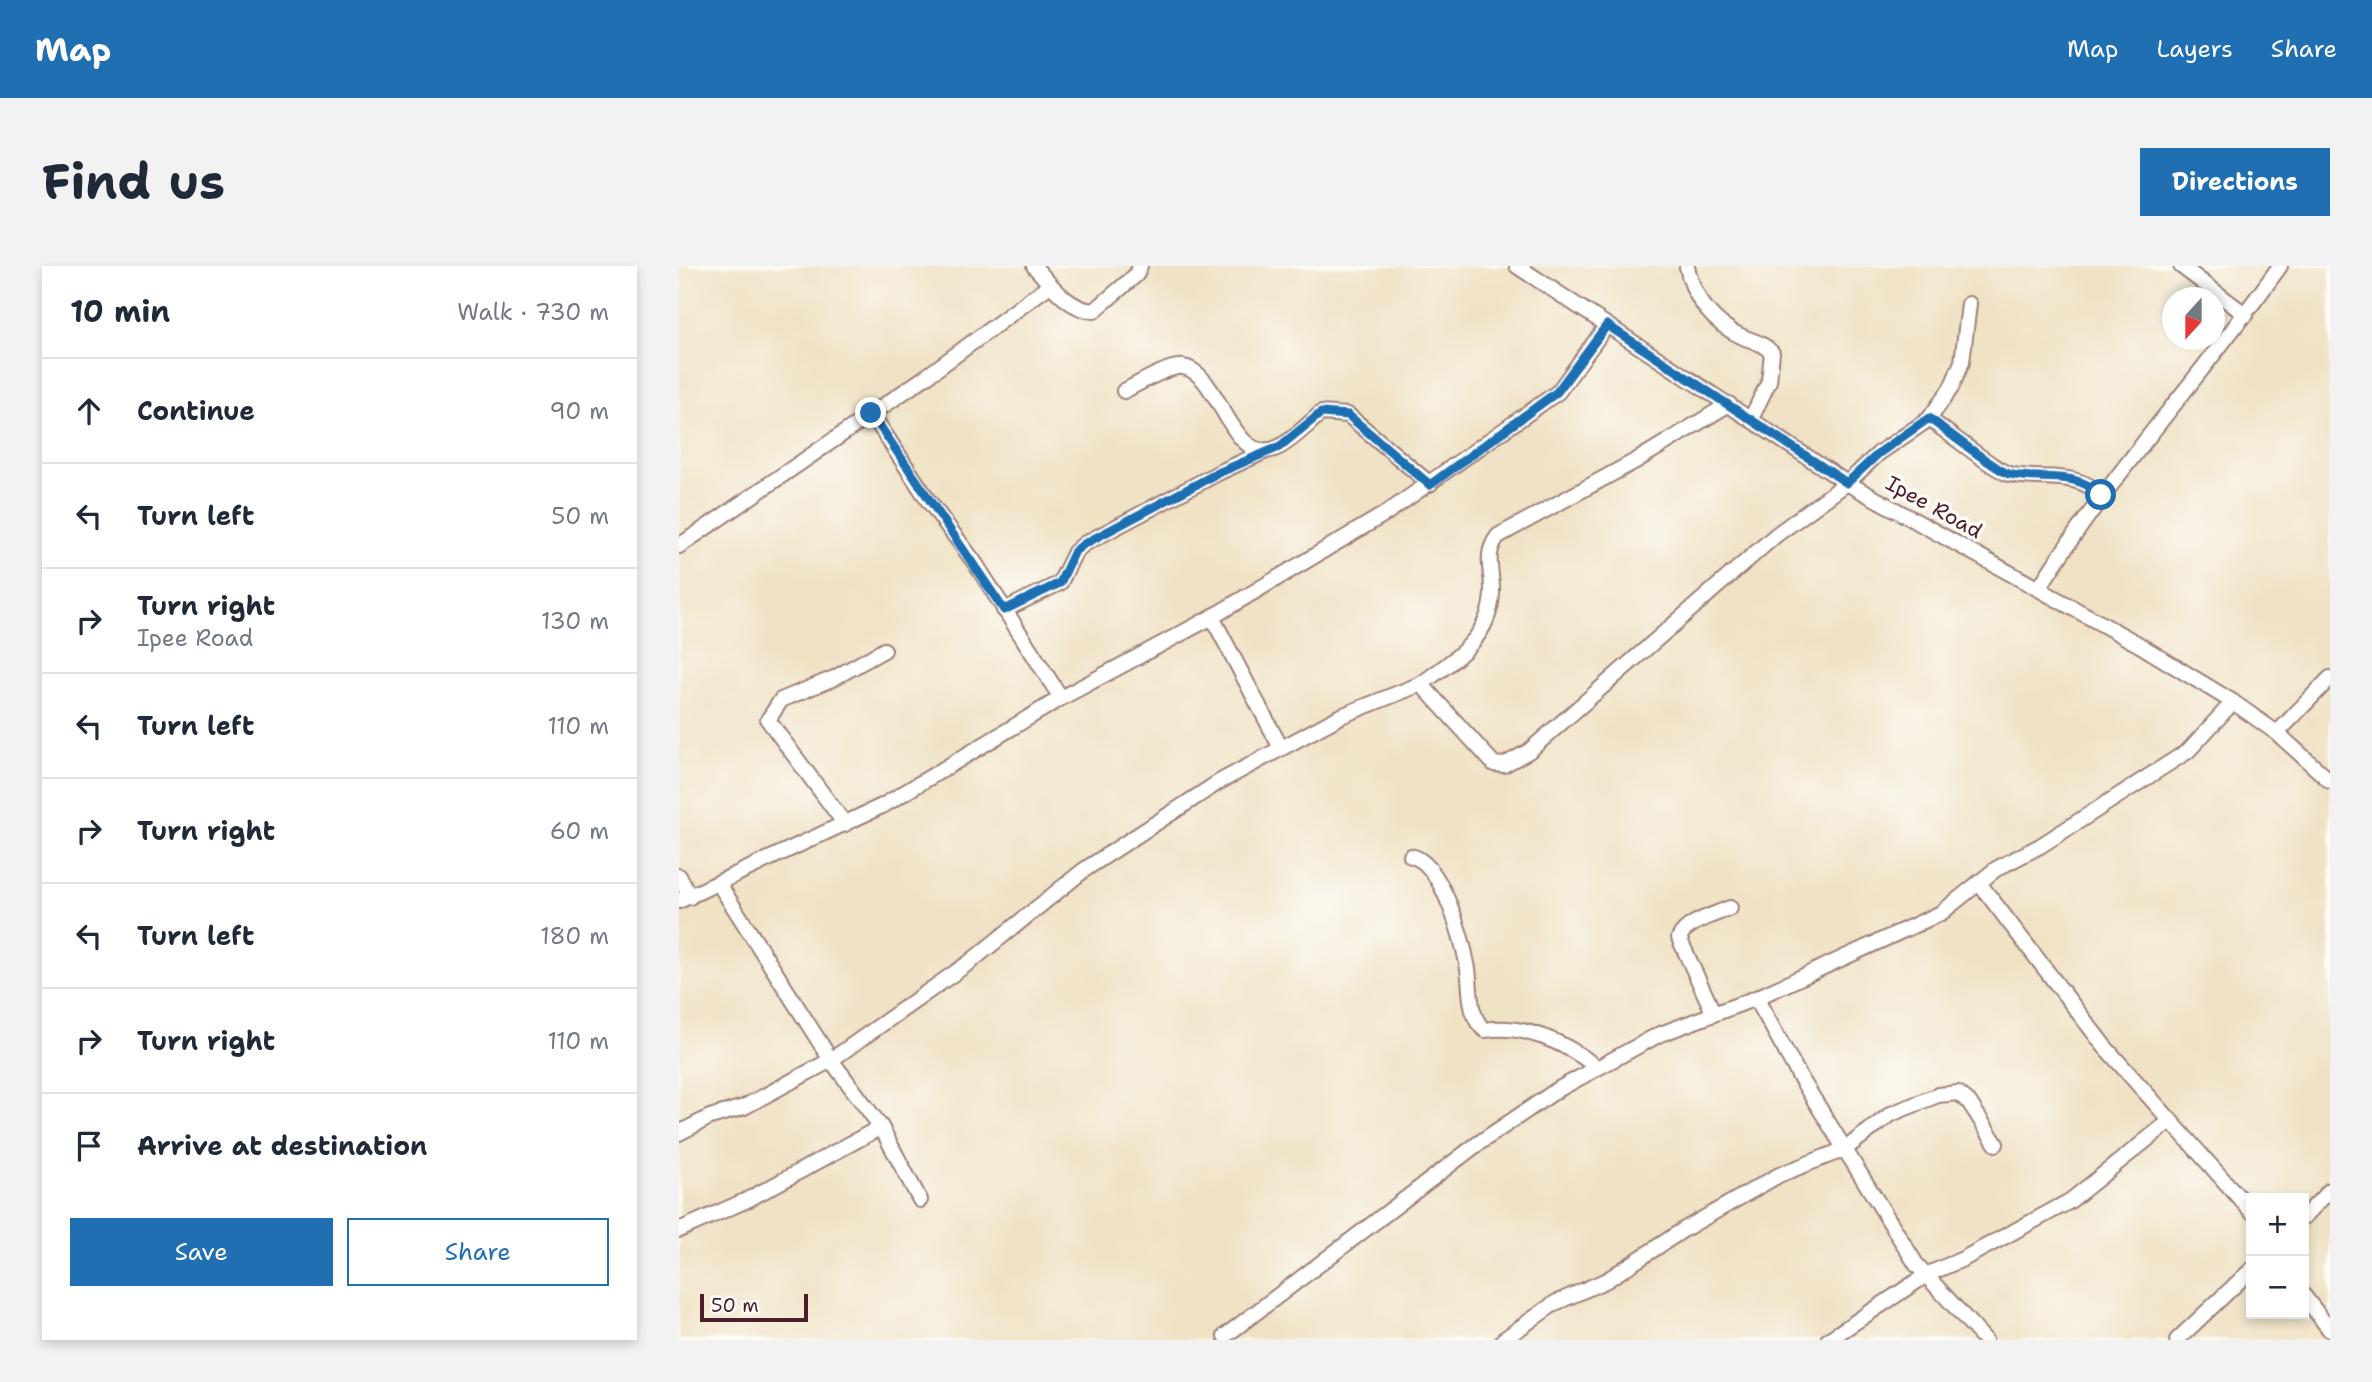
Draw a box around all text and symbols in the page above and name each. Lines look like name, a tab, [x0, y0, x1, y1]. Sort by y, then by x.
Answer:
text: Map	[35, 27, 111, 72]
text: Map	[2067, 33, 2118, 65]
text: Layers	[2156, 33, 2233, 65]
text: Share	[2271, 33, 2337, 65]
button: Directions	[2140, 148, 2330, 216]
text: Find us	[42, 149, 225, 215]
north arrow	[2162, 287, 2225, 350]
text: 10 min	[70, 291, 170, 332]
text: Walk · 730 m	[457, 297, 609, 327]
icon: ahead	[70, 392, 108, 430]
text: Continue	[137, 393, 255, 428]
text: 90 m	[549, 396, 609, 426]
route end	[855, 397, 886, 428]
street label: Ipee Road	[1881, 469, 1987, 545]
route start	[2085, 479, 2116, 510]
icon: left	[70, 497, 108, 535]
text: Turn left	[137, 498, 254, 533]
text: 50 m	[551, 501, 609, 531]
text: Turn right	[137, 588, 275, 623]
icon: right	[70, 602, 108, 640]
text: 130 m	[541, 606, 609, 636]
text: Ipee Road	[137, 623, 253, 653]
icon: left	[70, 707, 108, 745]
text: Turn left	[137, 708, 254, 743]
text: 110 m	[547, 711, 609, 741]
icon: right	[70, 812, 108, 850]
text: Turn right	[137, 813, 275, 848]
text: 60 m	[550, 816, 609, 846]
icon: left	[70, 917, 108, 955]
text: Turn left	[137, 918, 254, 953]
text: 180 m	[540, 921, 609, 951]
icon: right	[70, 1022, 108, 1060]
text: Turn right	[137, 1023, 275, 1058]
text: 110 m	[547, 1026, 609, 1056]
icon: arrive	[70, 1127, 108, 1165]
text: Arrive at destination	[137, 1128, 427, 1163]
map controls	[2246, 1193, 2309, 1319]
button: +	[2246, 1193, 2309, 1256]
button: Save	[70, 1218, 333, 1286]
button: Share	[347, 1218, 609, 1286]
button: −	[2246, 1256, 2309, 1319]
scale bar	[700, 1291, 809, 1323]
text: 50 m	[711, 1293, 759, 1318]

